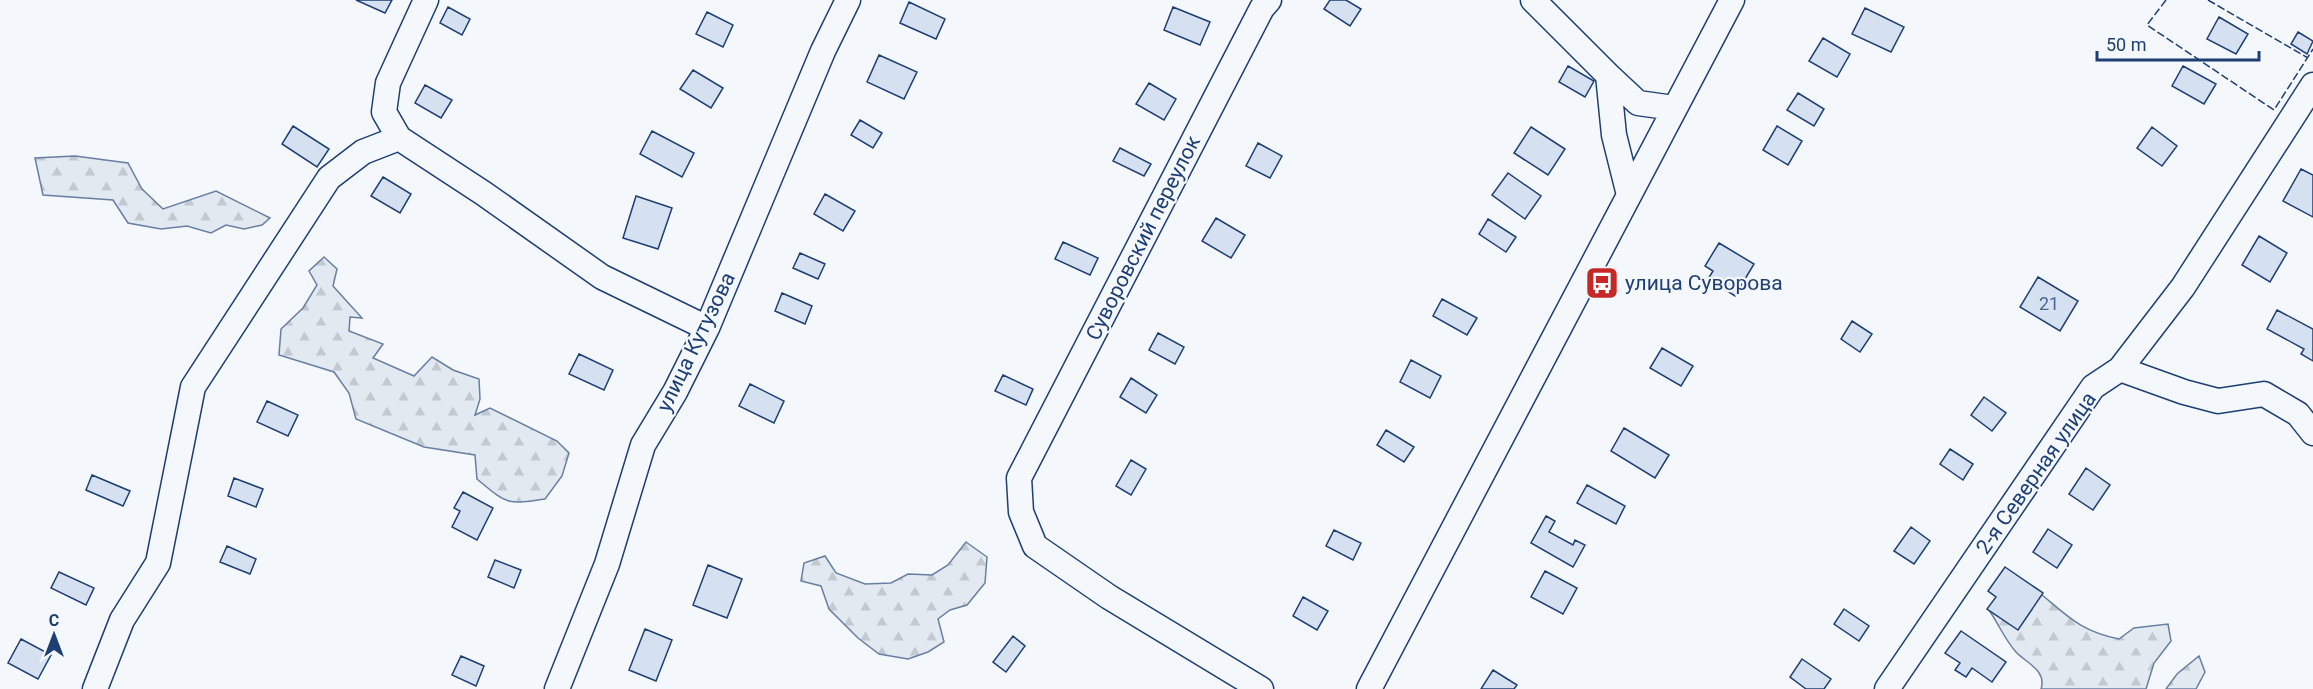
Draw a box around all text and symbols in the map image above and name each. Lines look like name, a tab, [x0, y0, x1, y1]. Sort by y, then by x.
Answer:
scale bar	[2097, 24, 2259, 62]
text: 50 m	[2106, 34, 2146, 55]
street label: Суворовский переулок	[1081, 131, 1205, 344]
bus stop icon: улица Суворова	[1584, 265, 1620, 301]
street label: улица Кутузова	[652, 268, 740, 416]
place label: улица Суворова	[1625, 271, 1783, 295]
house number: 21	[2039, 293, 2059, 314]
street label: 2-я Северная улица	[1971, 387, 2101, 559]
north arrow	[24, 605, 84, 665]
text: С	[49, 611, 59, 630]

